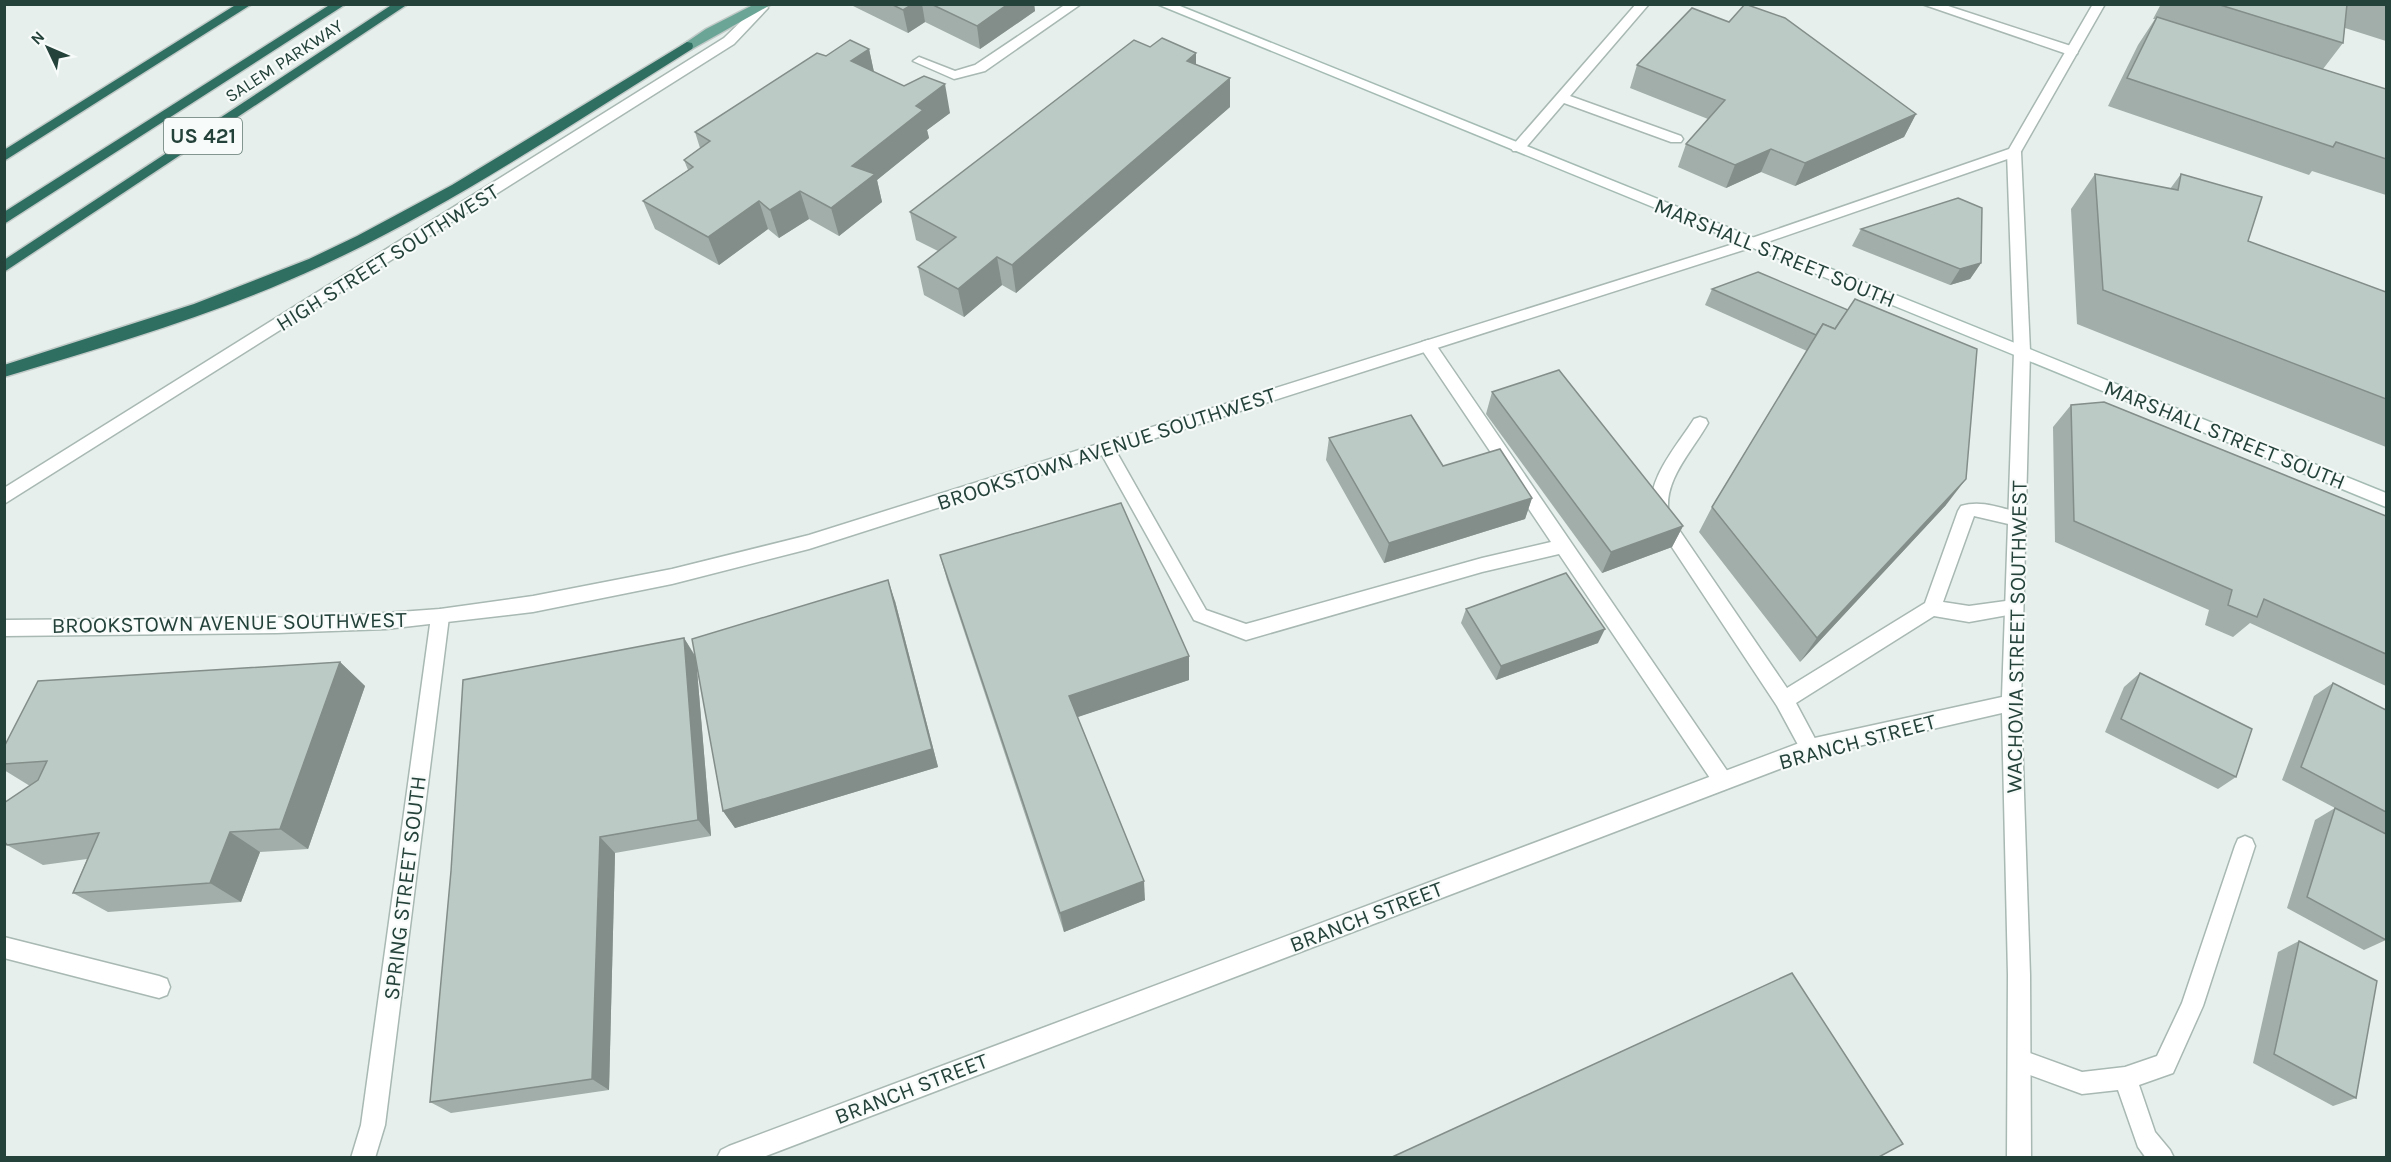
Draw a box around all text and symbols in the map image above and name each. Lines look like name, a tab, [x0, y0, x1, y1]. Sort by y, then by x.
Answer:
street label: SALEM PARKWAY	[221, 15, 347, 107]
north arrow	[18, 18, 78, 78]
text: N	[27, 27, 48, 49]
road number: US 421	[164, 118, 242, 154]
street label: HIGH STREET SOUTHWEST	[271, 179, 504, 337]
street label: MARSHALL STREET SOUTH	[1650, 193, 1899, 313]
street label: MARSHALL STREET SOUTH	[2100, 375, 2349, 495]
street label: BROOKSTOWN AVENUE SOUTHWEST	[933, 382, 1279, 516]
street label: WACHOVIA STREET SOUTHWEST	[2001, 480, 2033, 794]
street label: BROOKSTOWN AVENUE SOUTHWEST	[51, 607, 407, 639]
street label: BRANCH STREET	[1776, 708, 1939, 775]
street label: SPRING STREET SOUTH	[378, 774, 432, 1002]
street label: BRANCH STREET	[1286, 876, 1447, 958]
street label: BRANCH STREET	[831, 1048, 992, 1130]

